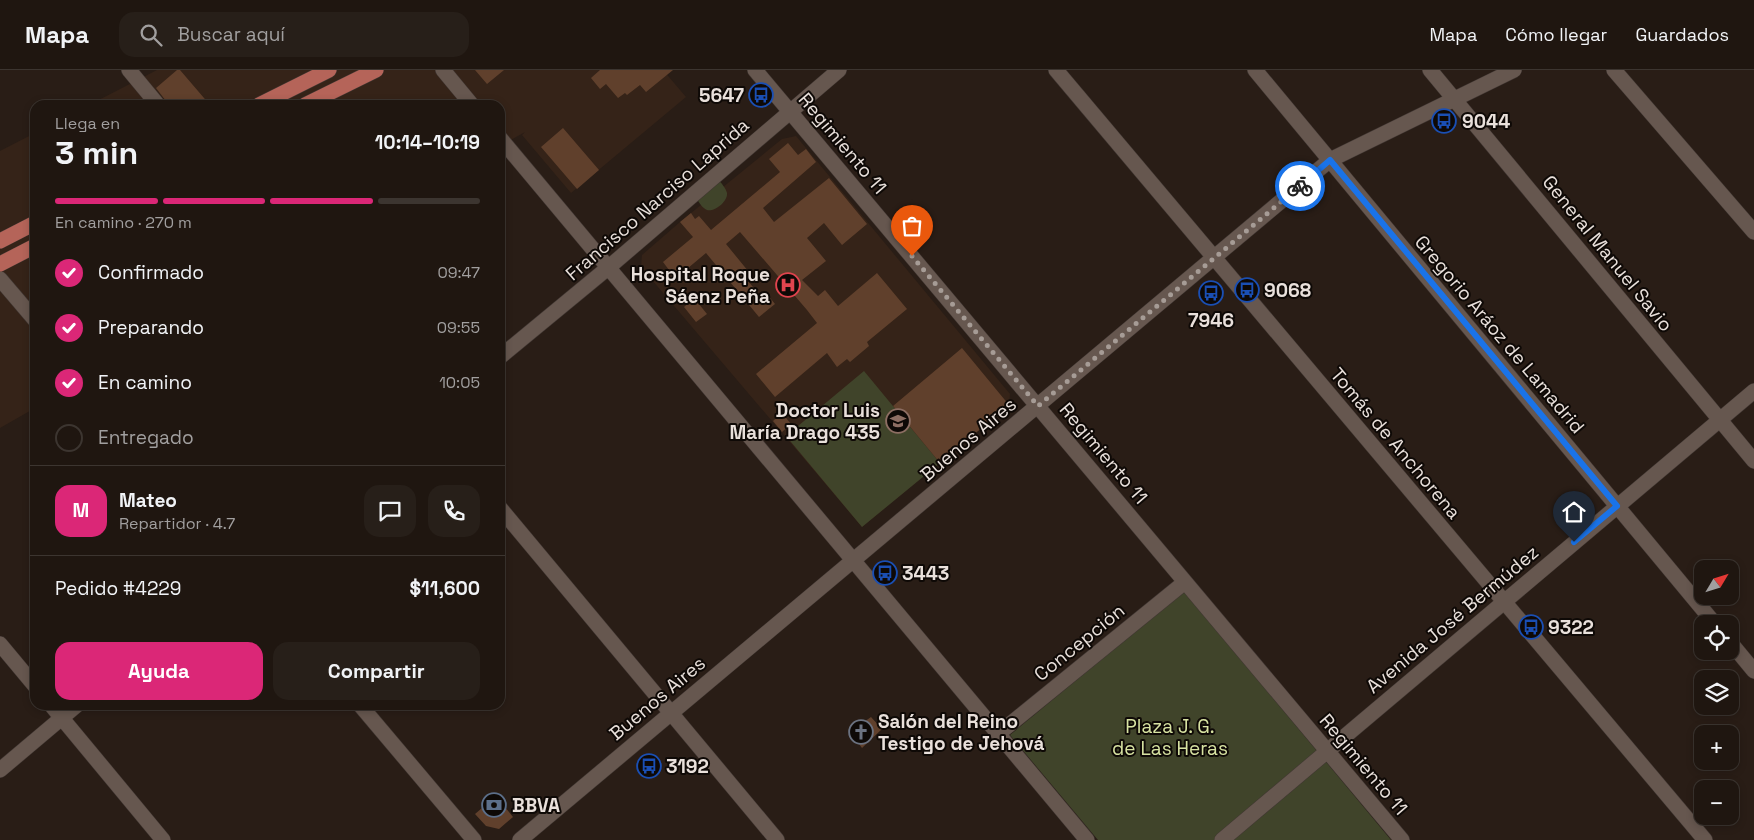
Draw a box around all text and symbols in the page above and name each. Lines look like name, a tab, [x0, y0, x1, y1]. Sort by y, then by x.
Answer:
search box	[119, 12, 469, 57]
text: Mapa	[25, 19, 89, 50]
icon: search	[137, 21, 165, 49]
text: Buscar aquí	[177, 22, 285, 47]
text: Mapa	[1429, 23, 1477, 46]
text: Cómo llegar	[1505, 23, 1607, 46]
text: Guardados	[1635, 23, 1729, 46]
bus stop icon: 5647	[748, 82, 774, 108]
place label: 5647	[699, 83, 744, 108]
street label: Regimiento 11	[793, 88, 892, 199]
bus stop icon: 9044	[1431, 108, 1457, 134]
place label: 9044	[1462, 109, 1510, 134]
text: Llega en	[55, 113, 120, 134]
street label: Francisco Narciso Laprida	[560, 113, 754, 286]
text: 10:14–10:19	[375, 130, 480, 155]
text: 3 min	[55, 133, 138, 173]
courier	[1275, 161, 1325, 211]
street label: General Manuel Savio	[1537, 170, 1678, 337]
icon: bike	[1286, 172, 1314, 200]
pin	[891, 205, 933, 256]
text: En camino · 270 m	[55, 212, 192, 233]
icon: bag	[898, 212, 926, 240]
street label: Gregorio Aráoz de Lamadrid	[1409, 230, 1590, 439]
icon: check	[55, 259, 83, 287]
text: Confirmado	[98, 260, 204, 285]
text: 09:47	[437, 262, 480, 283]
place label: Hospital Roque Sáenz Peña	[631, 262, 770, 309]
hospital icon: Hospital Roque Sáenz Peña	[775, 272, 801, 298]
bus stop icon: 9068	[1234, 277, 1260, 303]
place label: 9068	[1264, 278, 1311, 303]
bus stop icon: 7946	[1198, 280, 1224, 306]
place label: 7946	[1188, 308, 1234, 333]
icon: check	[55, 314, 83, 342]
text: Preparando	[98, 315, 204, 340]
text: 09:55	[437, 317, 480, 338]
street label: Tomás de Anchorena	[1325, 362, 1466, 524]
icon: check	[55, 369, 83, 397]
text: En camino	[98, 370, 192, 395]
text: 10:05	[439, 372, 480, 393]
street label: Buenos Aires	[915, 392, 1022, 487]
place label: Doctor Luis María Drago 435	[730, 398, 880, 445]
street label: Regimiento 11	[1054, 398, 1153, 509]
school or university icon: Doctor Luis María Drago 435	[885, 408, 911, 434]
text: Entregado	[98, 425, 194, 450]
button: chat	[364, 485, 416, 537]
button: phone	[428, 485, 480, 537]
text: Mateo	[119, 488, 177, 513]
pin	[1553, 491, 1595, 542]
text: M	[73, 498, 89, 523]
icon: home	[1560, 498, 1588, 526]
text: Repartidor · 4.7	[119, 513, 235, 534]
street label: Avenida José Bermúdez	[1361, 540, 1544, 699]
bus stop icon: 3443	[872, 560, 898, 586]
north arrow	[1694, 560, 1739, 605]
map controls	[1694, 560, 1739, 825]
place label: 3443	[902, 561, 949, 586]
text: Pedido #4229	[55, 576, 181, 601]
text: $11,600	[410, 576, 480, 601]
street label: Concepción	[1029, 598, 1130, 687]
bus stop icon: 9322	[1518, 614, 1544, 640]
place label: 9322	[1548, 615, 1594, 640]
button: locate	[1694, 615, 1739, 660]
button: Ayuda	[55, 642, 263, 700]
button: Compartir	[273, 642, 480, 700]
street label: Buenos Aires	[604, 651, 711, 746]
button: layers	[1694, 670, 1739, 715]
place label: Salón del Reino Testigo de Jehová	[878, 709, 1044, 756]
street label: Regimiento 11	[1314, 709, 1413, 820]
park label: Plaza J. G. de Las Heras	[1112, 714, 1228, 761]
church icon: Salón del Reino Testigo de Jehová	[848, 719, 874, 745]
button: +	[1694, 725, 1739, 770]
bus stop icon: 3192	[636, 753, 662, 779]
place label: 3192	[666, 754, 709, 779]
button: −	[1694, 780, 1739, 825]
bank icon: BBVA	[481, 792, 507, 818]
place label: BBVA	[512, 793, 560, 818]

